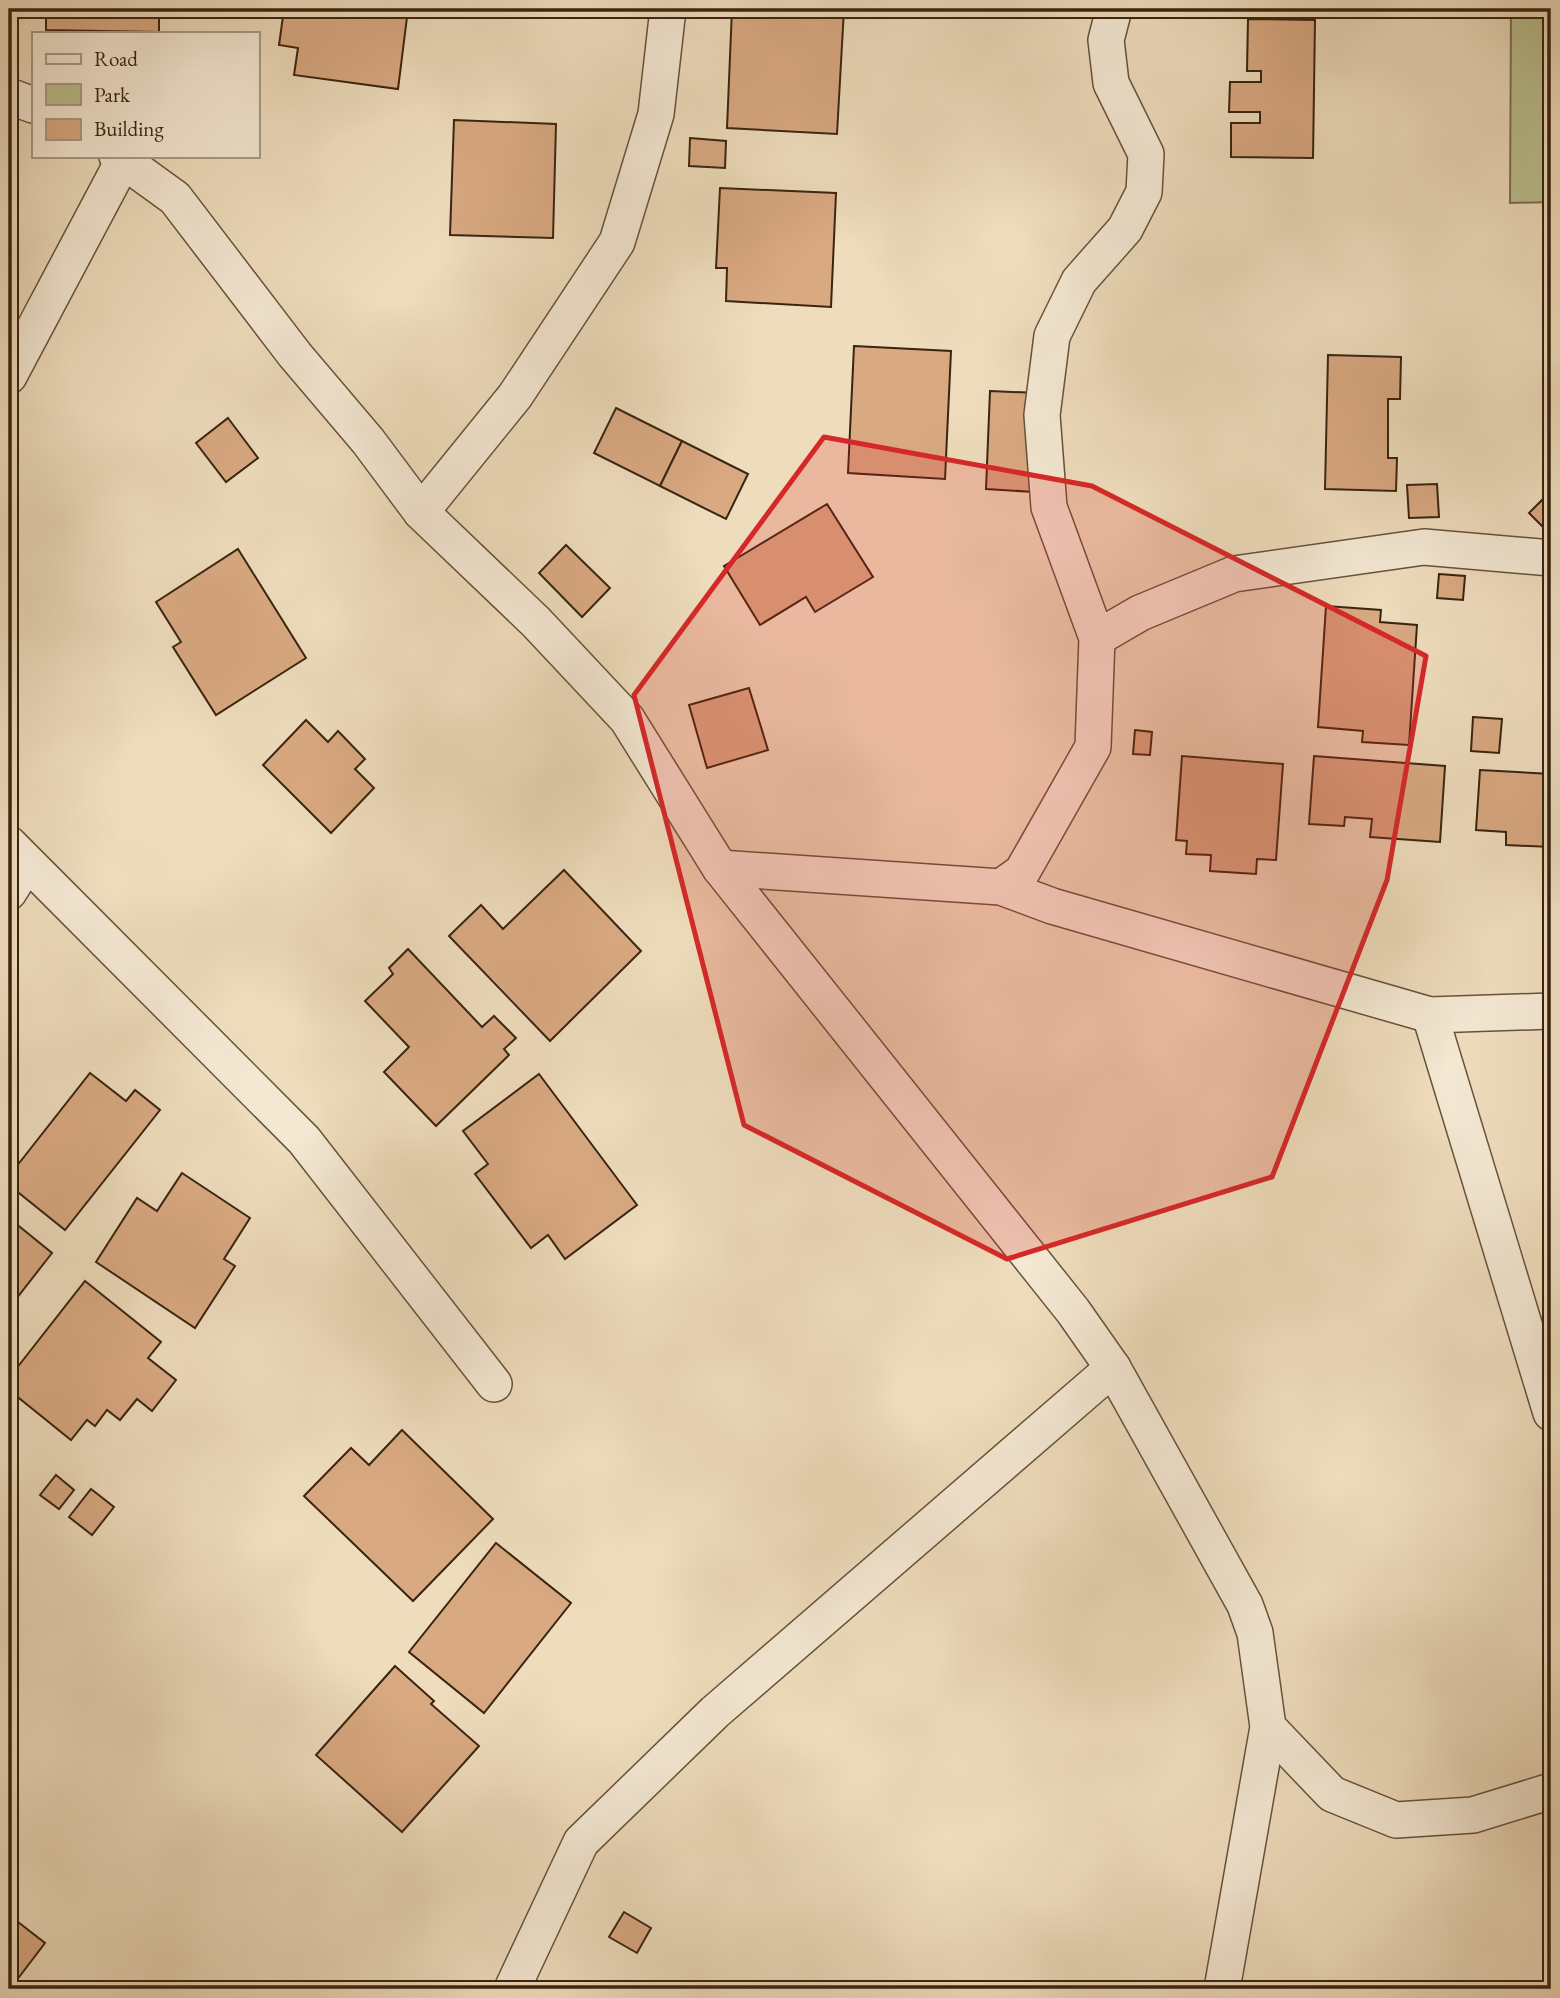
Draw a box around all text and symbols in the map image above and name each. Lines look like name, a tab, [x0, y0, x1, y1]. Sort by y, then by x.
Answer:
legend	[32, 32, 259, 158]
text: Road	[94, 45, 138, 72]
text: Park	[94, 81, 131, 108]
text: Building	[94, 115, 164, 142]

